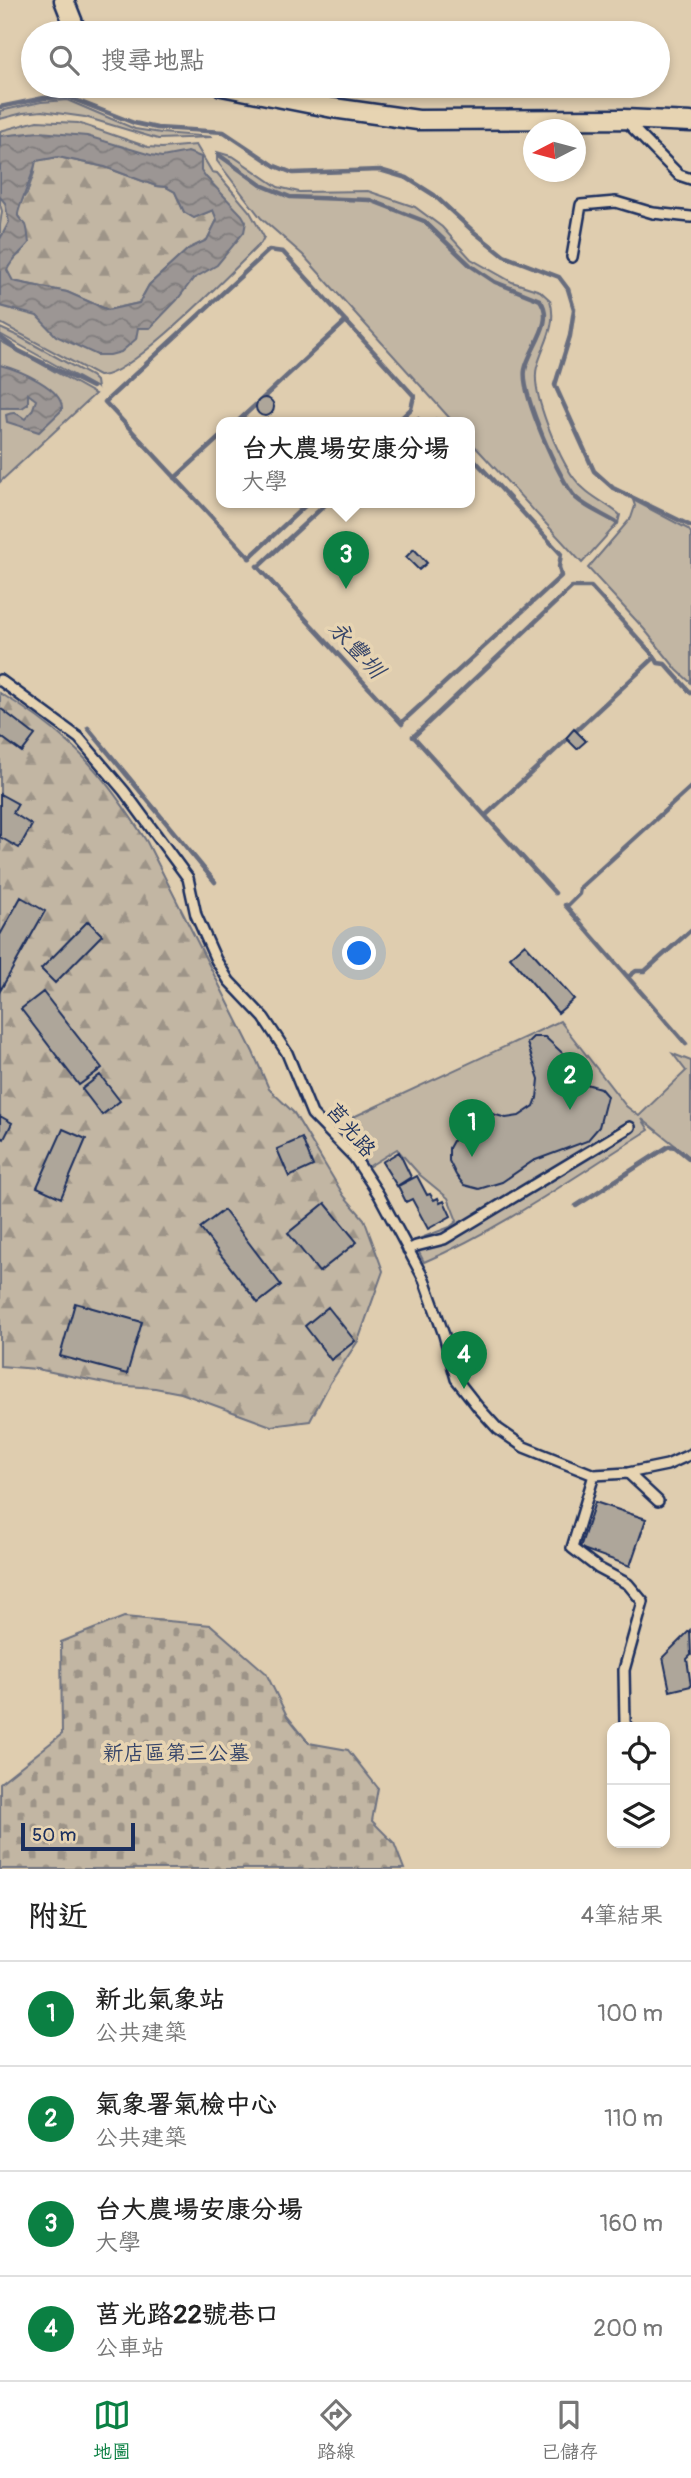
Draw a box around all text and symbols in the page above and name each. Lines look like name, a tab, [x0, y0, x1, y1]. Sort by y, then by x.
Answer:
search box	[21, 21, 670, 98]
icon: search	[45, 41, 83, 79]
text: 搜尋地點	[101, 45, 205, 77]
north arrow	[523, 119, 586, 182]
popup	[216, 417, 475, 508]
text: 台大農場安康分場	[241, 433, 450, 465]
text: 大學	[241, 467, 287, 496]
pin: 3	[323, 531, 369, 589]
water label: 永豐圳	[323, 614, 393, 687]
your location	[342, 936, 376, 970]
pin: 2	[547, 1052, 593, 1110]
street label: 莒光路	[320, 1098, 381, 1163]
pin: 1	[449, 1099, 495, 1157]
pin: 4	[441, 1331, 487, 1389]
map controls	[607, 1722, 670, 1848]
button: locate	[607, 1722, 670, 1785]
park label: 新店區第三公墓	[103, 1740, 250, 1767]
button: layers	[607, 1785, 670, 1848]
scale bar	[21, 1820, 135, 1852]
text: 50 m	[32, 1823, 76, 1847]
text: 附近	[28, 1898, 88, 1935]
text: 4筆結果	[581, 1901, 663, 1930]
text: 新北氣象站	[95, 1984, 225, 2016]
text: 1	[47, 1999, 56, 2028]
text: 100 m	[597, 1999, 663, 2028]
text: 公共建築	[95, 2018, 187, 2047]
text: 氣象署氣檢中心	[95, 2089, 277, 2121]
text: 2	[45, 2104, 57, 2133]
text: 110 m	[604, 2104, 663, 2133]
text: 公共建築	[95, 2123, 187, 2152]
text: 台大農場安康分場	[95, 2194, 303, 2226]
text: 3	[45, 2209, 57, 2238]
text: 160 m	[599, 2209, 663, 2238]
text: 大學	[95, 2228, 141, 2257]
text: 莒光路22號巷口	[95, 2299, 280, 2331]
text: 4	[44, 2314, 58, 2343]
text: 200 m	[593, 2314, 663, 2343]
text: 公車站	[95, 2333, 164, 2362]
tab: 地圖	[93, 2396, 131, 2464]
tab: 路線	[317, 2396, 355, 2464]
tab: 已儲存	[541, 2396, 598, 2464]

